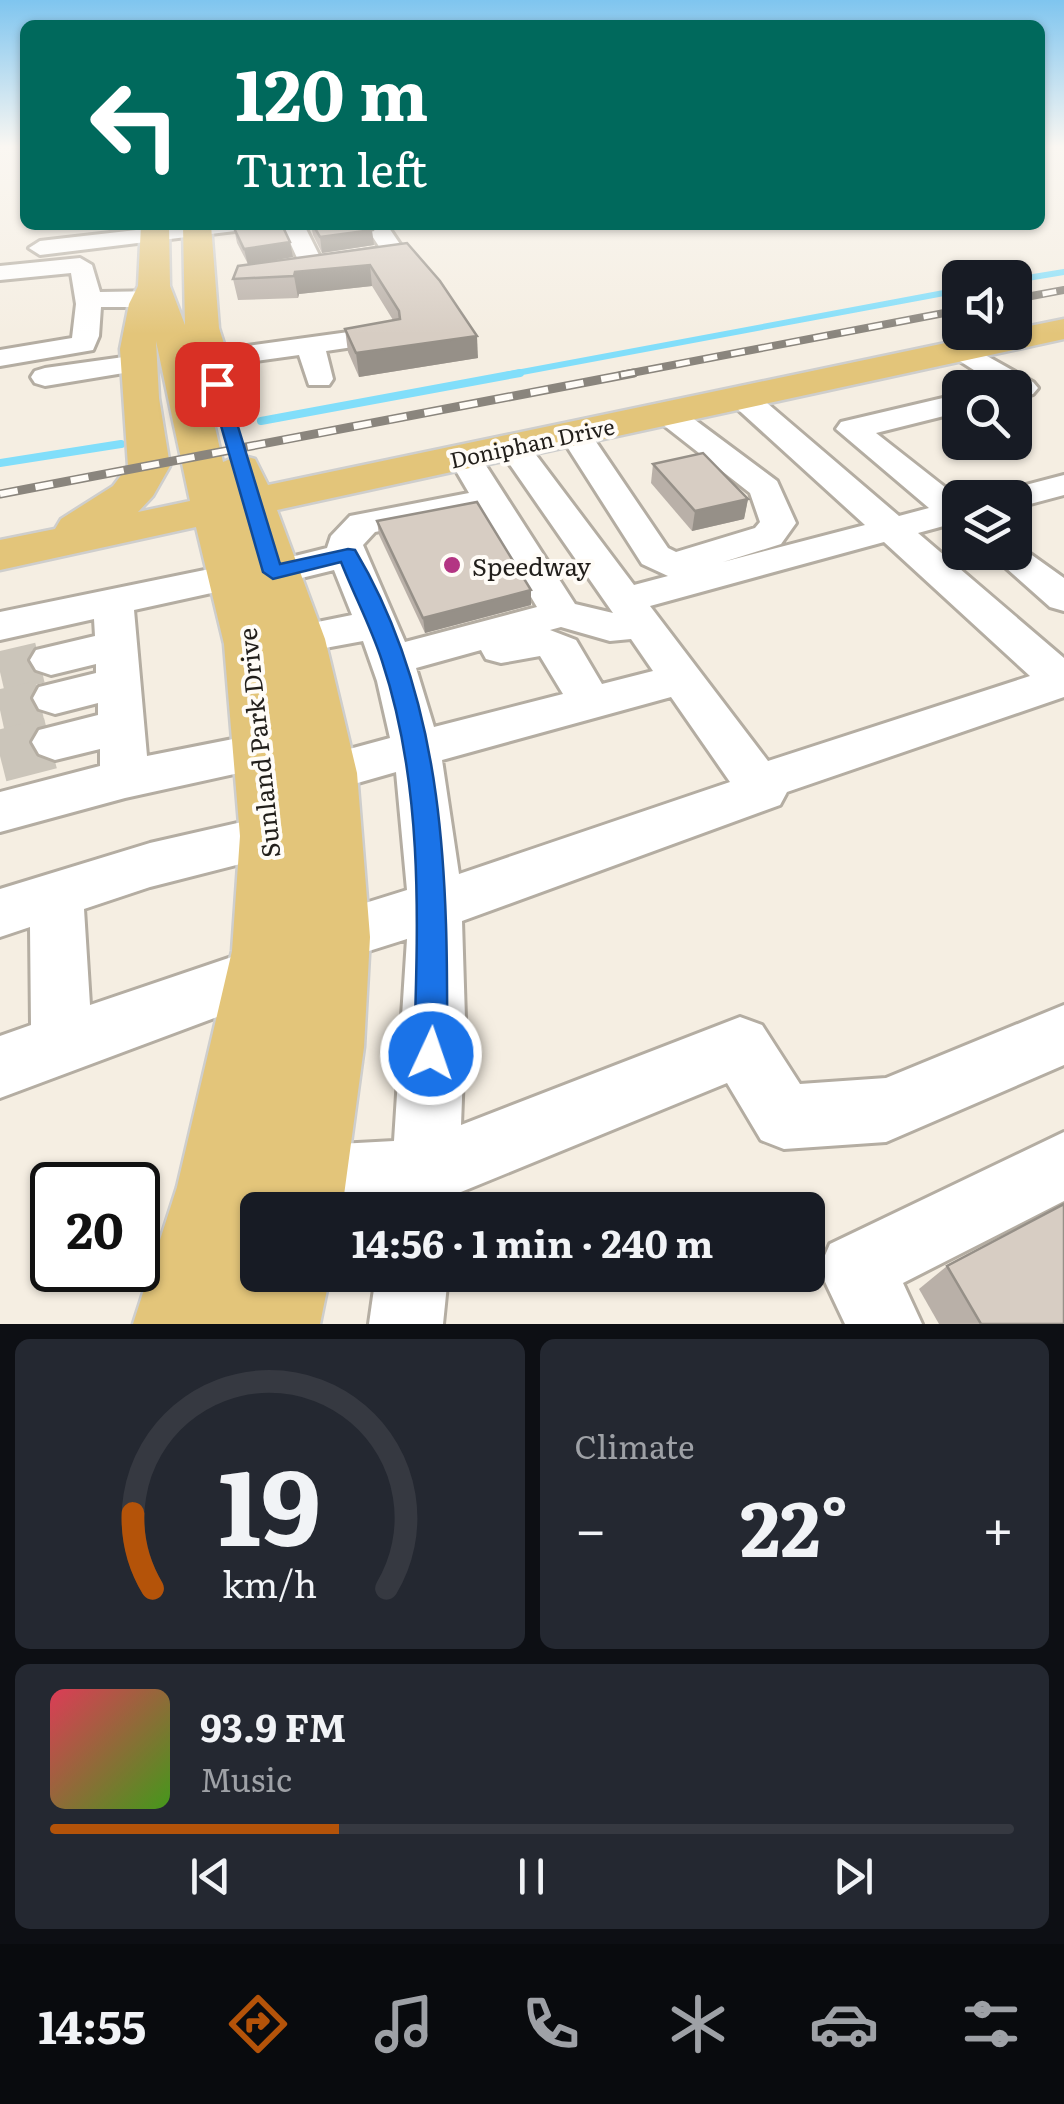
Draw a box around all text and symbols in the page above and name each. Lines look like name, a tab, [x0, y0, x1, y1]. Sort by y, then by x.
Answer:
text: 120 m	[235, 39, 428, 143]
icon: left	[70, 60, 200, 190]
text: Turn left	[235, 134, 427, 201]
map controls	[942, 260, 1032, 570]
button: sound	[942, 260, 1032, 350]
pin	[175, 342, 260, 427]
icon: arrive	[190, 357, 245, 412]
button: search	[942, 370, 1032, 460]
street label: Doniphan Drive	[447, 408, 617, 476]
button: layers	[942, 480, 1032, 570]
place label: Speedway	[472, 547, 592, 584]
marker: Speedway	[441, 554, 463, 576]
street label: Sunland Park Drive	[228, 626, 288, 860]
position arrow	[379, 1002, 483, 1106]
speed limit sign: 20	[30, 1162, 160, 1292]
text: 14:56 · 1 min · 240 m	[352, 1213, 713, 1270]
text: Climate	[575, 1421, 695, 1469]
text: 19	[218, 1424, 321, 1578]
text: 22°	[740, 1469, 848, 1580]
text: −	[575, 1485, 607, 1567]
text: +	[982, 1485, 1014, 1567]
text: km/h	[222, 1556, 317, 1609]
text: 93.9 FM	[200, 1697, 346, 1754]
text: Music	[200, 1754, 292, 1802]
icon: previous	[183, 1849, 238, 1904]
icon: pause	[504, 1849, 559, 1904]
icon: next	[826, 1849, 881, 1904]
icon: directions	[223, 1989, 293, 2059]
icon: music	[369, 1989, 439, 2059]
icon: phone	[516, 1989, 586, 2059]
icon: climate	[663, 1989, 733, 2059]
icon: car	[809, 1989, 879, 2059]
icon: filters	[956, 1989, 1026, 2059]
text: 14:55	[38, 1991, 146, 2058]

